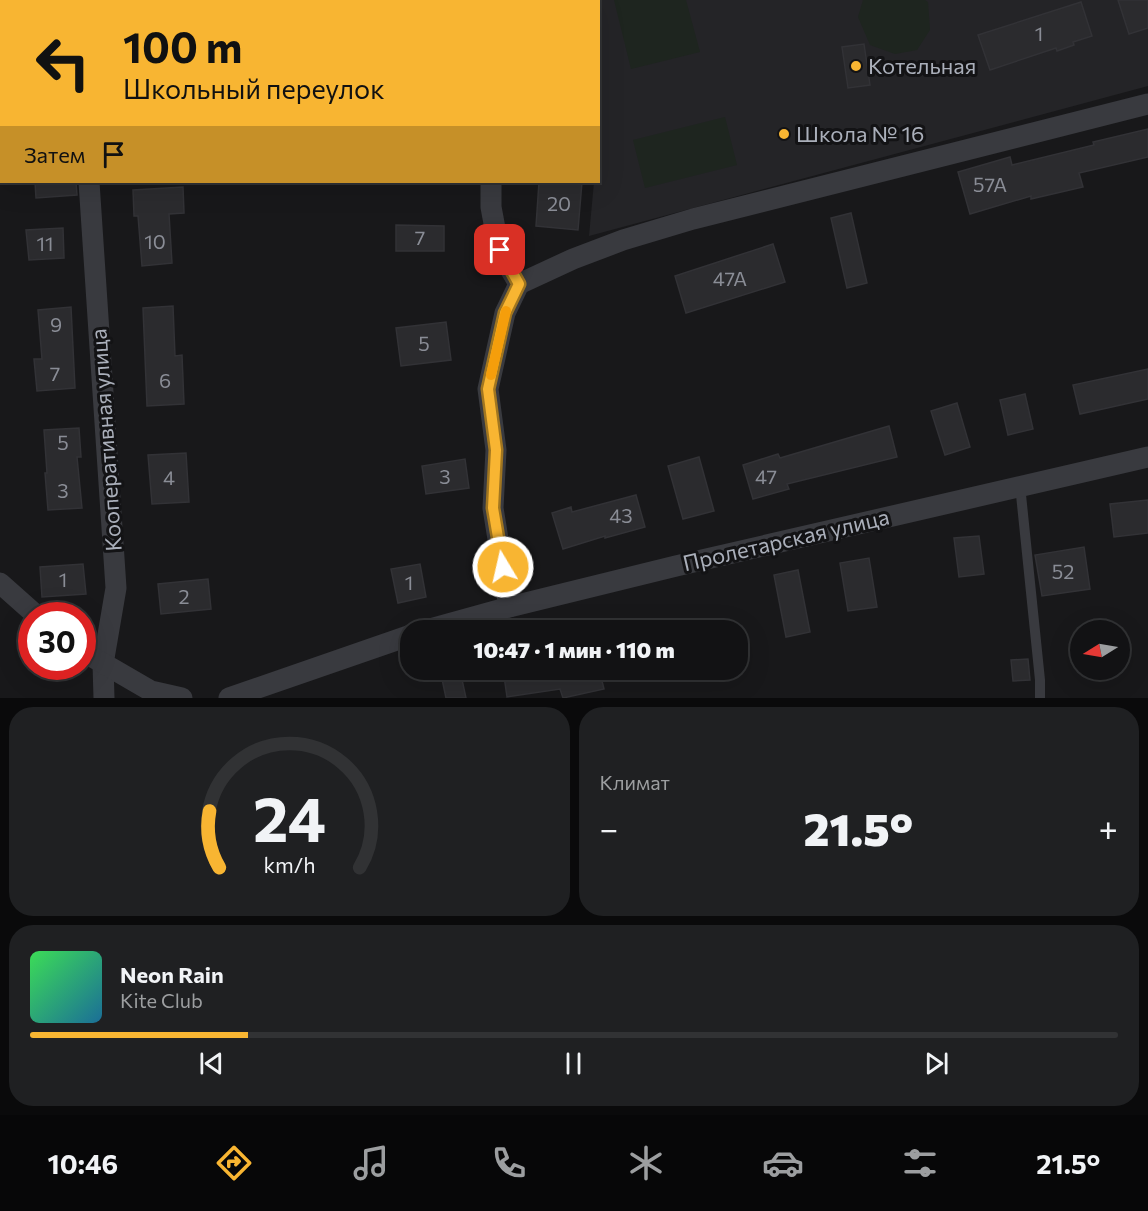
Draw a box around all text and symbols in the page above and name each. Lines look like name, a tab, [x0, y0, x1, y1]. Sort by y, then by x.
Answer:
text: 100 m	[123, 20, 243, 72]
house number: 1	[1035, 21, 1043, 45]
icon: left	[24, 24, 102, 102]
place label: Котельная	[868, 52, 976, 79]
marker: Котельная	[849, 59, 863, 73]
text: Школьный переулок	[123, 72, 385, 105]
place label: Школа № 16	[796, 120, 924, 147]
marker: Школа № 16	[777, 127, 791, 141]
icon: arrive	[97, 138, 130, 171]
text: Затем	[24, 141, 85, 168]
house number: 57А	[973, 172, 1007, 196]
house number: 20	[547, 191, 571, 215]
pin	[474, 224, 525, 275]
house number: 7	[415, 225, 425, 249]
house number: 10	[144, 229, 166, 253]
house number: 11	[36, 231, 54, 255]
icon: arrive	[483, 233, 516, 266]
house number: 47А	[713, 266, 747, 290]
house number: 9	[50, 312, 62, 336]
street label: Кооперативная улица	[84, 328, 127, 552]
house number: 5	[418, 331, 430, 355]
house number: 7	[50, 361, 60, 385]
house number: 6	[159, 368, 171, 392]
house number: 5	[57, 430, 69, 454]
house number: 3	[439, 464, 451, 488]
house number: 47	[755, 464, 777, 488]
house number: 4	[163, 465, 175, 489]
house number: 3	[57, 478, 69, 502]
house number: 43	[609, 503, 633, 527]
street label: Пролетарская улица	[680, 503, 892, 576]
position arrow	[471, 535, 535, 599]
house number: 52	[1052, 559, 1074, 583]
house number: 1	[59, 567, 67, 591]
house number: 1	[405, 570, 413, 594]
house number: 2	[178, 584, 190, 608]
speed limit sign: 30	[18, 602, 96, 680]
north arrow	[1070, 620, 1130, 680]
map controls	[1070, 620, 1130, 680]
text: 10:47 · 1 мин · 110 m	[473, 636, 675, 663]
text: Климат	[600, 770, 670, 794]
text: 24	[253, 779, 326, 855]
text: 21.5°	[804, 800, 913, 855]
text: −	[600, 807, 618, 848]
text: +	[1099, 807, 1118, 848]
text: km/h	[263, 852, 315, 878]
text: Neon Rain	[120, 961, 224, 988]
text: Kite Club	[120, 988, 203, 1012]
icon: previous	[195, 1047, 228, 1080]
icon: pause	[557, 1047, 590, 1080]
icon: next	[920, 1047, 953, 1080]
icon: directions	[213, 1142, 255, 1184]
icon: music	[350, 1142, 392, 1184]
icon: phone	[488, 1142, 530, 1184]
icon: climate	[625, 1142, 667, 1184]
icon: car	[762, 1142, 804, 1184]
icon: filters	[899, 1142, 941, 1184]
text: 10:46	[48, 1147, 118, 1180]
text: 21.5°	[1036, 1147, 1100, 1180]

